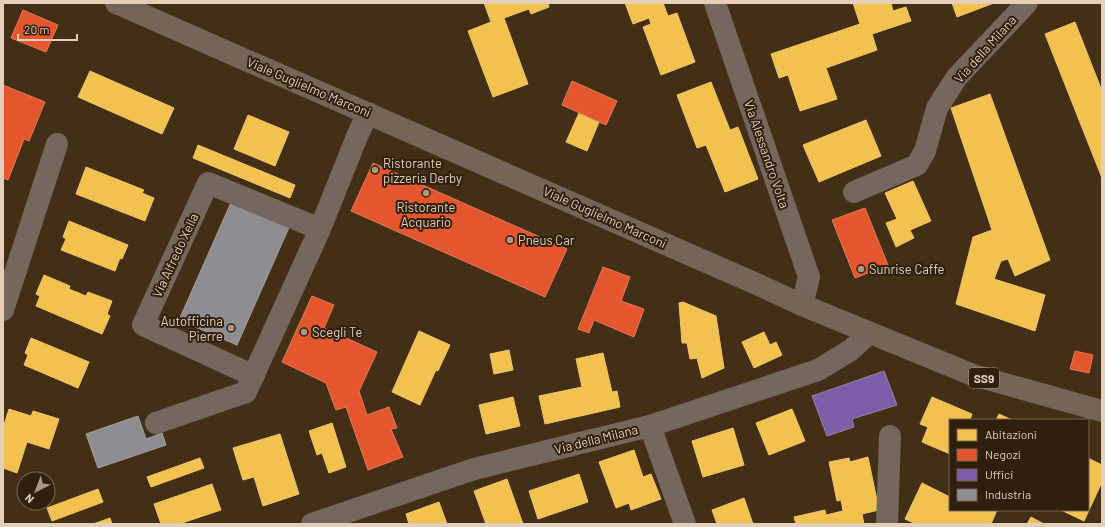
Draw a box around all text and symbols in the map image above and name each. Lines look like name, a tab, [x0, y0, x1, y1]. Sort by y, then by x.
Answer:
street label: Via della Milana	[950, 12, 1020, 86]
scale bar	[18, 16, 77, 42]
text: 20 m	[24, 22, 50, 36]
street label: Viale Guglielmo Marconi	[245, 54, 373, 120]
street label: Via Alessandro Volta	[741, 98, 793, 210]
place label: Ristorante pizzeria Derby	[383, 155, 462, 186]
marker: Ristorante pizzeria Derby	[370, 165, 380, 175]
street label: Viale Guglielmo Marconi	[541, 183, 669, 251]
marker: Ristorante Acquario	[421, 188, 431, 198]
place label: Ristorante Acquario	[397, 199, 456, 230]
street label: Via Alfredo Xella	[149, 210, 201, 300]
place label: Pneus Car	[518, 232, 575, 248]
marker: Pneus Car	[505, 235, 515, 245]
place label: Sunrise Caffe	[869, 261, 944, 277]
marker: Sunrise Caffe	[856, 264, 866, 274]
place label: Autofficina Pierre	[161, 313, 223, 344]
marker: Autofficina Pierre	[226, 323, 236, 333]
place label: Scegli Te	[312, 324, 363, 340]
marker: Scegli Te	[299, 327, 309, 337]
road number: SS9	[969, 368, 999, 388]
legend	[949, 419, 1089, 511]
street label: Via della Milana	[553, 421, 639, 457]
text: Abitazioni	[985, 427, 1037, 441]
text: Negozi	[985, 447, 1021, 461]
text: Uffici	[985, 467, 1013, 481]
north arrow	[16, 471, 56, 511]
text: Industria	[985, 487, 1031, 501]
text: N	[22, 492, 36, 506]

